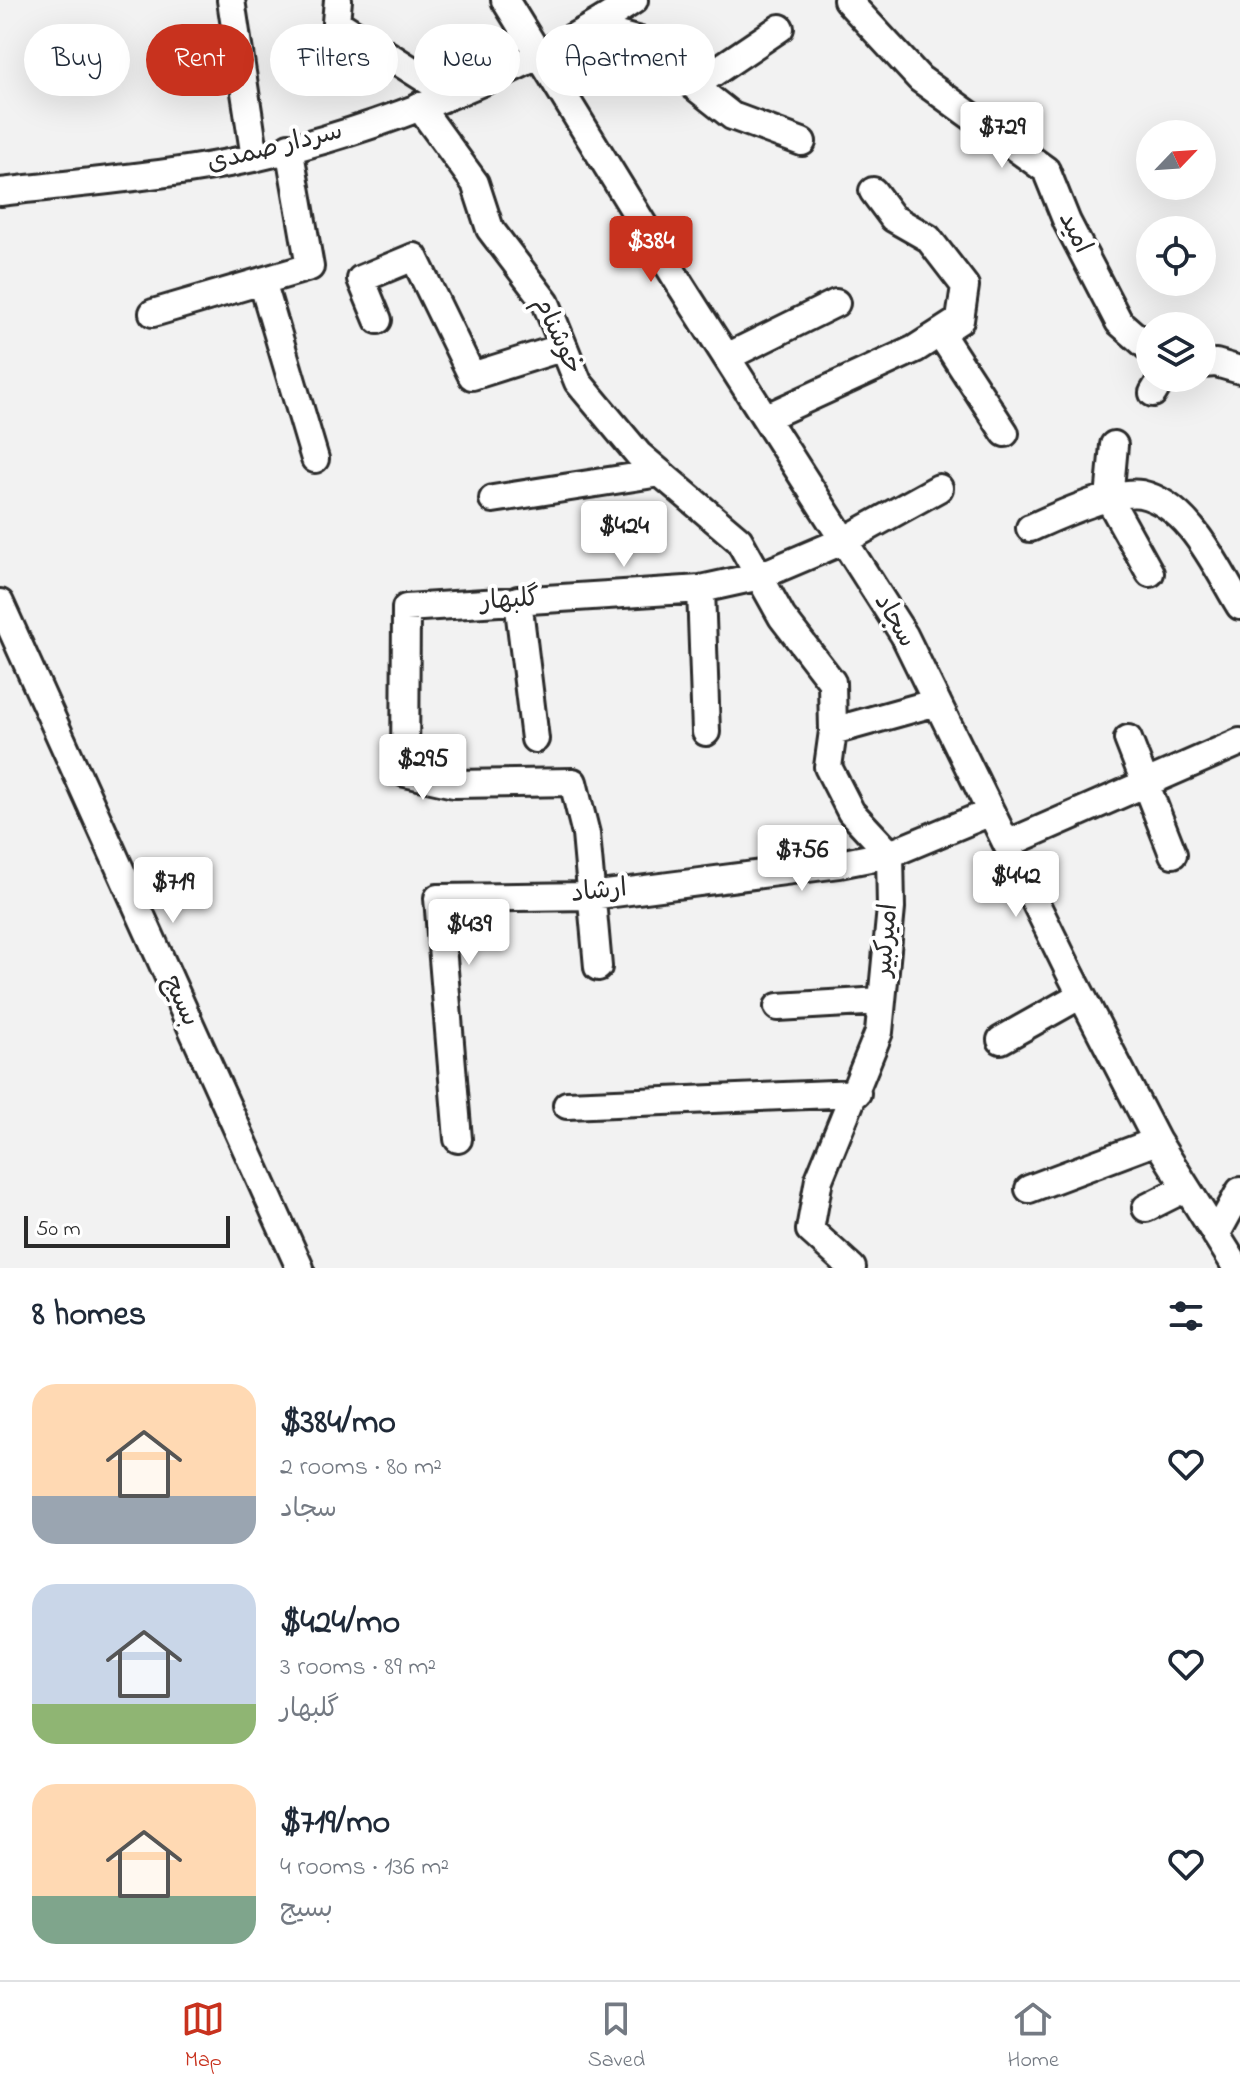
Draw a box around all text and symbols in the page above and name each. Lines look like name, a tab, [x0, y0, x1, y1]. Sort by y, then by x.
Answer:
chip: Buy	[24, 24, 130, 96]
chip: Rent	[146, 24, 254, 96]
chip: Filters	[270, 24, 398, 96]
chip: New	[414, 24, 520, 96]
chip: Apartment	[536, 24, 715, 96]
pin: $729	[955, 102, 1049, 170]
text: $729	[978, 109, 1026, 147]
street label: سردار صمدی	[203, 113, 347, 183]
north arrow	[1136, 120, 1216, 200]
map controls	[1136, 120, 1216, 392]
street label: امید	[1048, 206, 1100, 260]
pin: $384	[604, 216, 698, 284]
button: locate	[1136, 216, 1216, 296]
text: $384	[628, 223, 674, 261]
street label: خوشنام	[522, 291, 592, 381]
button: layers	[1136, 312, 1216, 392]
pin: $424	[577, 501, 671, 569]
text: $424	[599, 508, 649, 546]
street label: گلبهار	[477, 580, 541, 622]
street label: سجاد	[863, 587, 925, 655]
pin: $295	[376, 734, 470, 802]
text: $295	[397, 741, 449, 779]
pin: $756	[755, 825, 849, 893]
text: $756	[776, 832, 828, 870]
pin: $442	[969, 851, 1063, 919]
pin: $719	[126, 857, 220, 925]
text: $442	[991, 858, 1041, 896]
text: $719	[152, 864, 194, 902]
street label: ارشاد	[569, 870, 629, 914]
pin: $439	[422, 899, 516, 967]
street label: امیرکبیر	[865, 902, 909, 980]
text: $439	[446, 906, 492, 944]
street label: بسیج	[152, 969, 208, 1033]
scale bar	[24, 1212, 230, 1248]
text: 50 m	[36, 1214, 81, 1246]
text: 8 homes	[32, 1291, 146, 1341]
icon: filters	[1164, 1294, 1208, 1338]
text: $384/mo	[280, 1399, 396, 1449]
icon: home	[96, 1416, 192, 1512]
icon: heart	[1164, 1442, 1208, 1486]
text: 2 rooms · 80 m²	[280, 1449, 442, 1487]
text: سجاد	[280, 1491, 337, 1529]
text: $424/mo	[280, 1599, 400, 1649]
icon: home	[96, 1616, 192, 1712]
icon: heart	[1164, 1642, 1208, 1686]
text: 3 rooms · 89 m²	[280, 1649, 436, 1687]
text: گلبهار	[280, 1691, 339, 1729]
text: $719/mo	[280, 1799, 390, 1849]
icon: home	[96, 1816, 192, 1912]
icon: heart	[1164, 1842, 1208, 1886]
text: 4 rooms · 136 m²	[280, 1849, 449, 1887]
text: بسیج	[280, 1891, 333, 1929]
tab: Map	[181, 1997, 225, 2077]
tab: Saved	[588, 1997, 645, 2077]
tab: Home	[1008, 1997, 1059, 2077]

